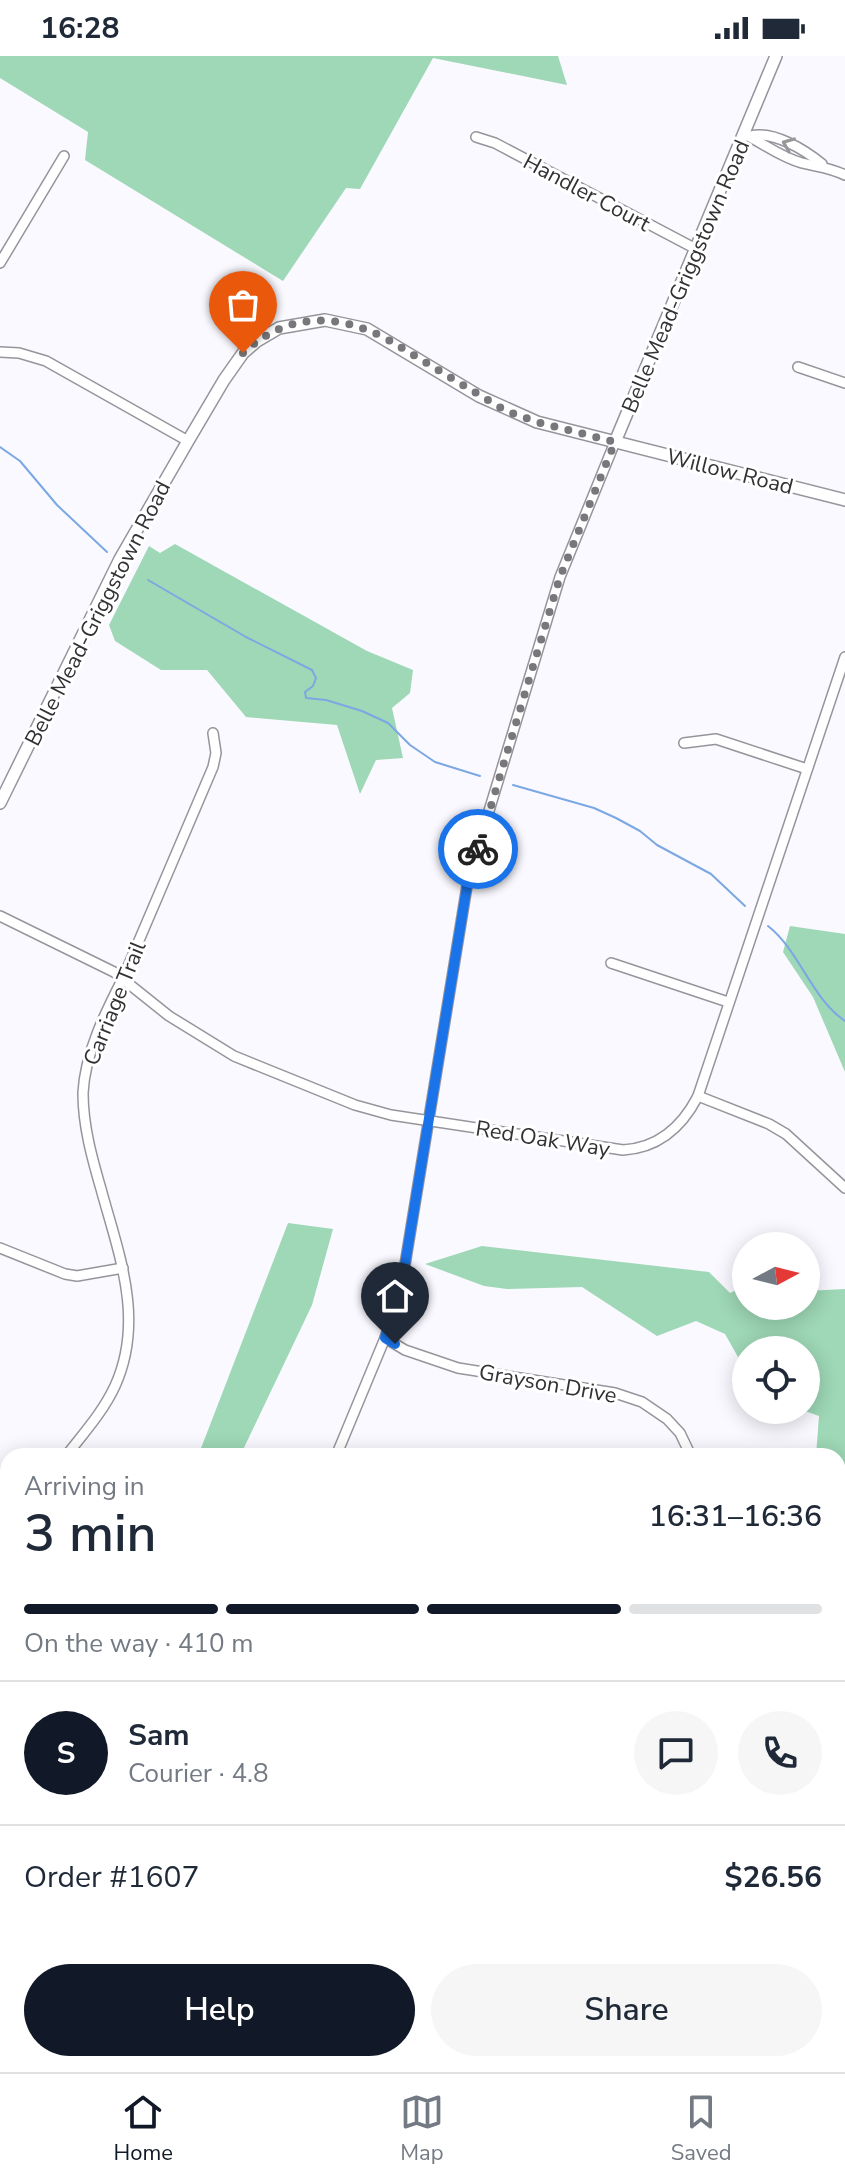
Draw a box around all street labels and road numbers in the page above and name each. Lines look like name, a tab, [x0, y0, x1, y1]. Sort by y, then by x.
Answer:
street label: Belle Mead-Griggstown Road	[615, 135, 757, 418]
street label: Handler Court	[518, 147, 656, 239]
street label: Willow Road	[663, 442, 796, 502]
street label: Belle Mead-Griggstown Road	[18, 476, 178, 751]
street label: Carriage Trail	[76, 936, 154, 1070]
street label: Red Oak Way	[473, 1114, 613, 1165]
street label: Grayson Drive	[477, 1357, 619, 1411]

